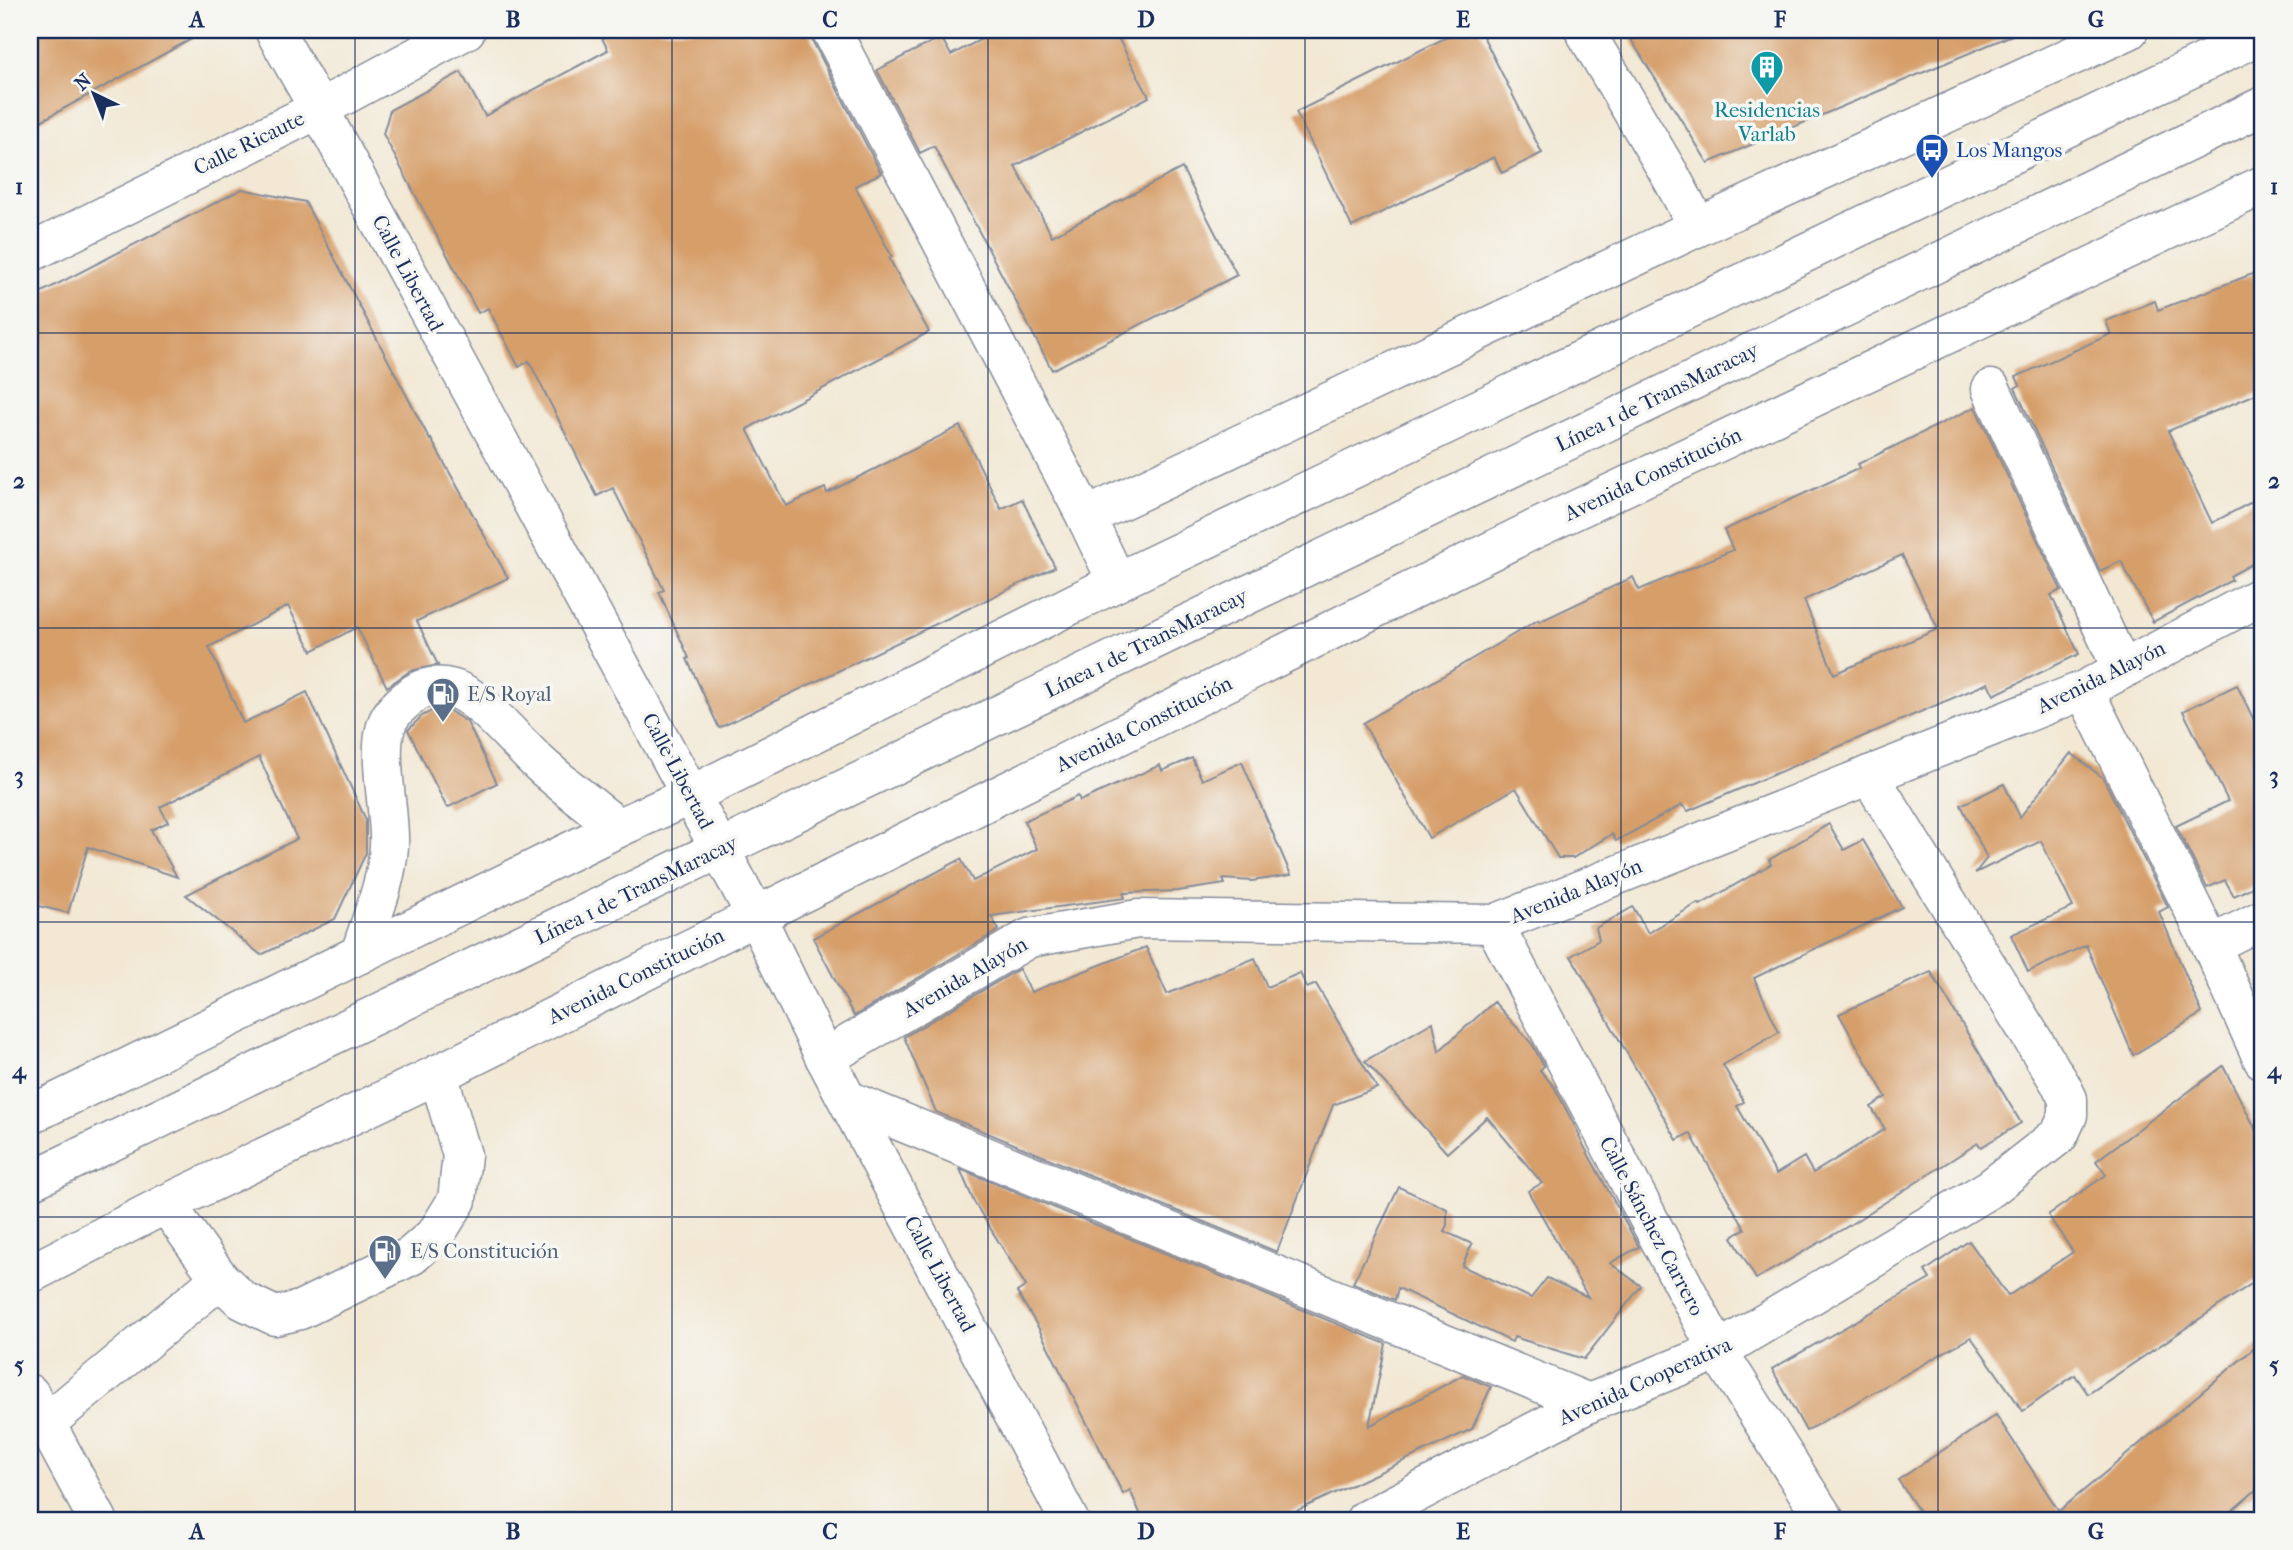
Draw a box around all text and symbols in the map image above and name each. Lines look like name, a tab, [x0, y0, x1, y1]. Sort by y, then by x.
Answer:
text: A	[188, 6, 206, 33]
text: B	[506, 6, 521, 33]
text: C	[822, 6, 838, 33]
text: D	[1137, 6, 1155, 33]
text: E	[1456, 6, 1470, 33]
text: F	[1773, 6, 1787, 33]
text: G	[2088, 6, 2104, 33]
building icon: Residencias Varlab	[1748, 48, 1786, 97]
north arrow	[60, 60, 130, 130]
text: N	[70, 69, 96, 95]
place label: Residencias Varlab	[1714, 98, 1820, 146]
street label: Calle Ricaute	[190, 106, 308, 180]
bus stop icon: Los Mangos	[1913, 131, 1951, 180]
place label: Los Mangos	[1956, 138, 2063, 162]
text: 1	[15, 173, 23, 200]
text: 1	[2270, 173, 2278, 200]
street label: Calle Libertad	[367, 211, 449, 336]
street label: Línea 1 de TransMaracay	[1552, 337, 1763, 457]
street label: Avenida Constitución	[1560, 422, 1746, 526]
text: 2	[13, 467, 25, 494]
text: 2	[2268, 467, 2280, 494]
street label: Línea 1 de TransMaracay	[1041, 583, 1252, 703]
street label: Avenida Alayón	[2032, 636, 2169, 719]
street label: Avenida Constitución	[1051, 671, 1236, 778]
fuel station icon: E/S Royal	[424, 675, 462, 724]
place label: E/S Royal	[467, 682, 552, 706]
street label: Calle Libertad	[637, 709, 719, 834]
text: 3	[14, 762, 24, 789]
text: 3	[2269, 762, 2279, 789]
street label: Línea 1 de TransMaracay	[531, 830, 742, 950]
street label: Avenida Alayón	[1506, 854, 1645, 929]
street label: Avenida Constitución	[543, 923, 728, 1030]
street label: Avenida Alayón	[898, 932, 1032, 1023]
text: 4	[11, 1057, 27, 1084]
text: 4	[2266, 1057, 2282, 1084]
street label: Calle Sánchez Carrero	[1595, 1132, 1709, 1320]
street label: Calle Libertad	[899, 1212, 981, 1337]
fuel station icon: E/S Constitución	[366, 1232, 404, 1281]
place label: E/S Constitución	[410, 1239, 559, 1263]
street label: Avenida Cooperativa	[1554, 1332, 1735, 1430]
text: 5	[14, 1351, 24, 1378]
text: 5	[2269, 1351, 2279, 1378]
text: A	[188, 1518, 206, 1545]
text: B	[506, 1518, 521, 1545]
text: C	[822, 1518, 838, 1545]
text: D	[1137, 1518, 1155, 1545]
text: E	[1456, 1518, 1470, 1545]
text: F	[1773, 1518, 1787, 1545]
text: G	[2088, 1518, 2104, 1545]

